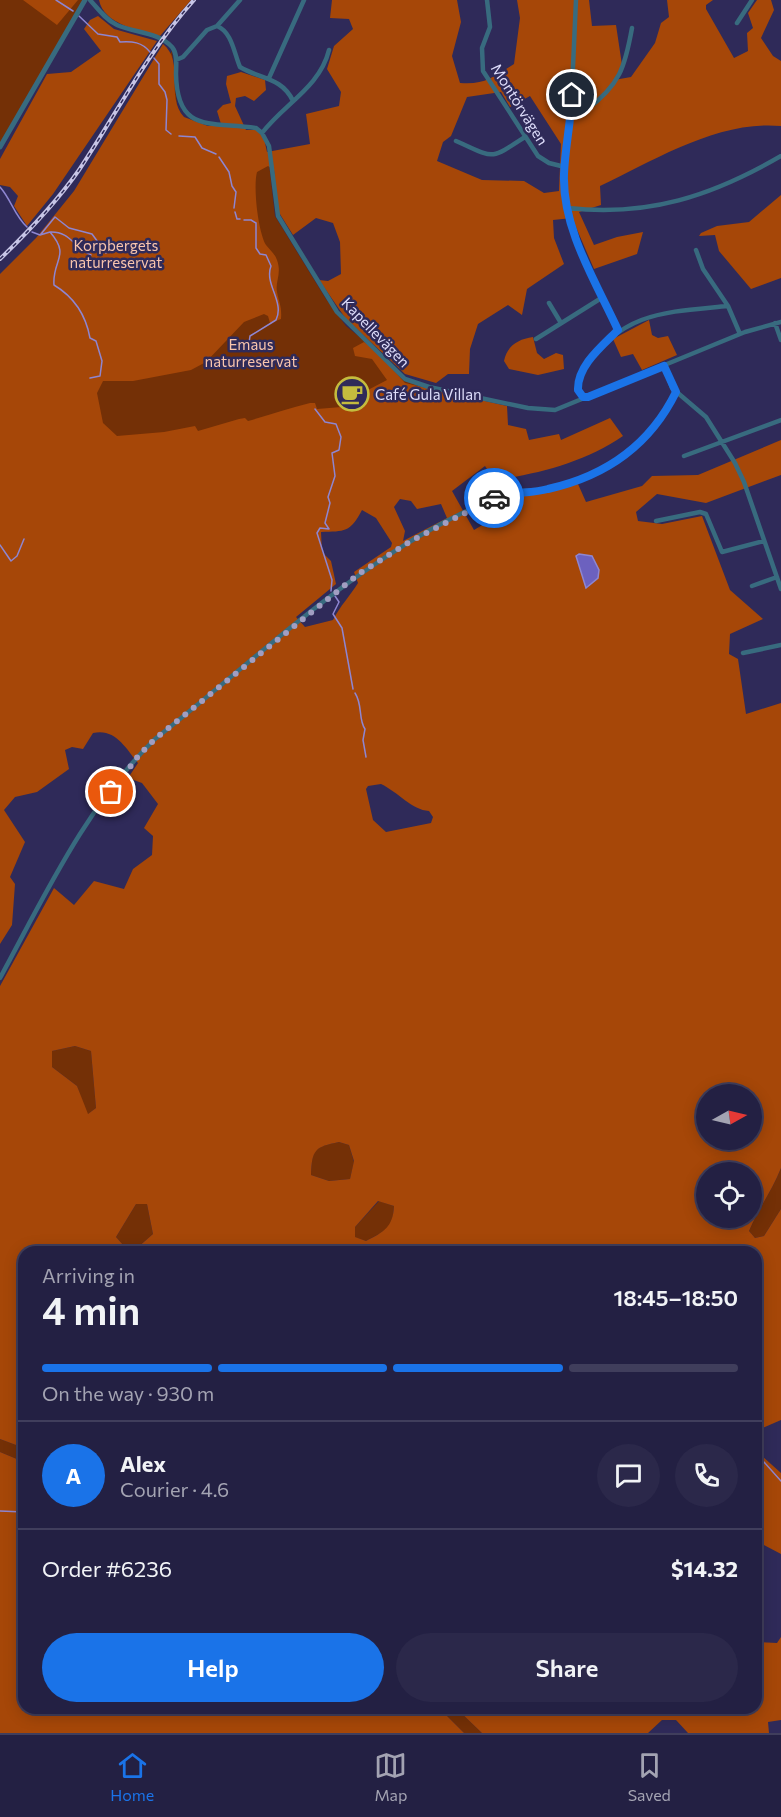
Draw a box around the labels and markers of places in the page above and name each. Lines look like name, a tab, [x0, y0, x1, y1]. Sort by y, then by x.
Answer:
pin	[546, 69, 597, 120]
cafe icon: Café Gula Villan	[334, 376, 370, 412]
place label: Café Gula Villan	[375, 385, 482, 403]
pin	[85, 766, 136, 817]

